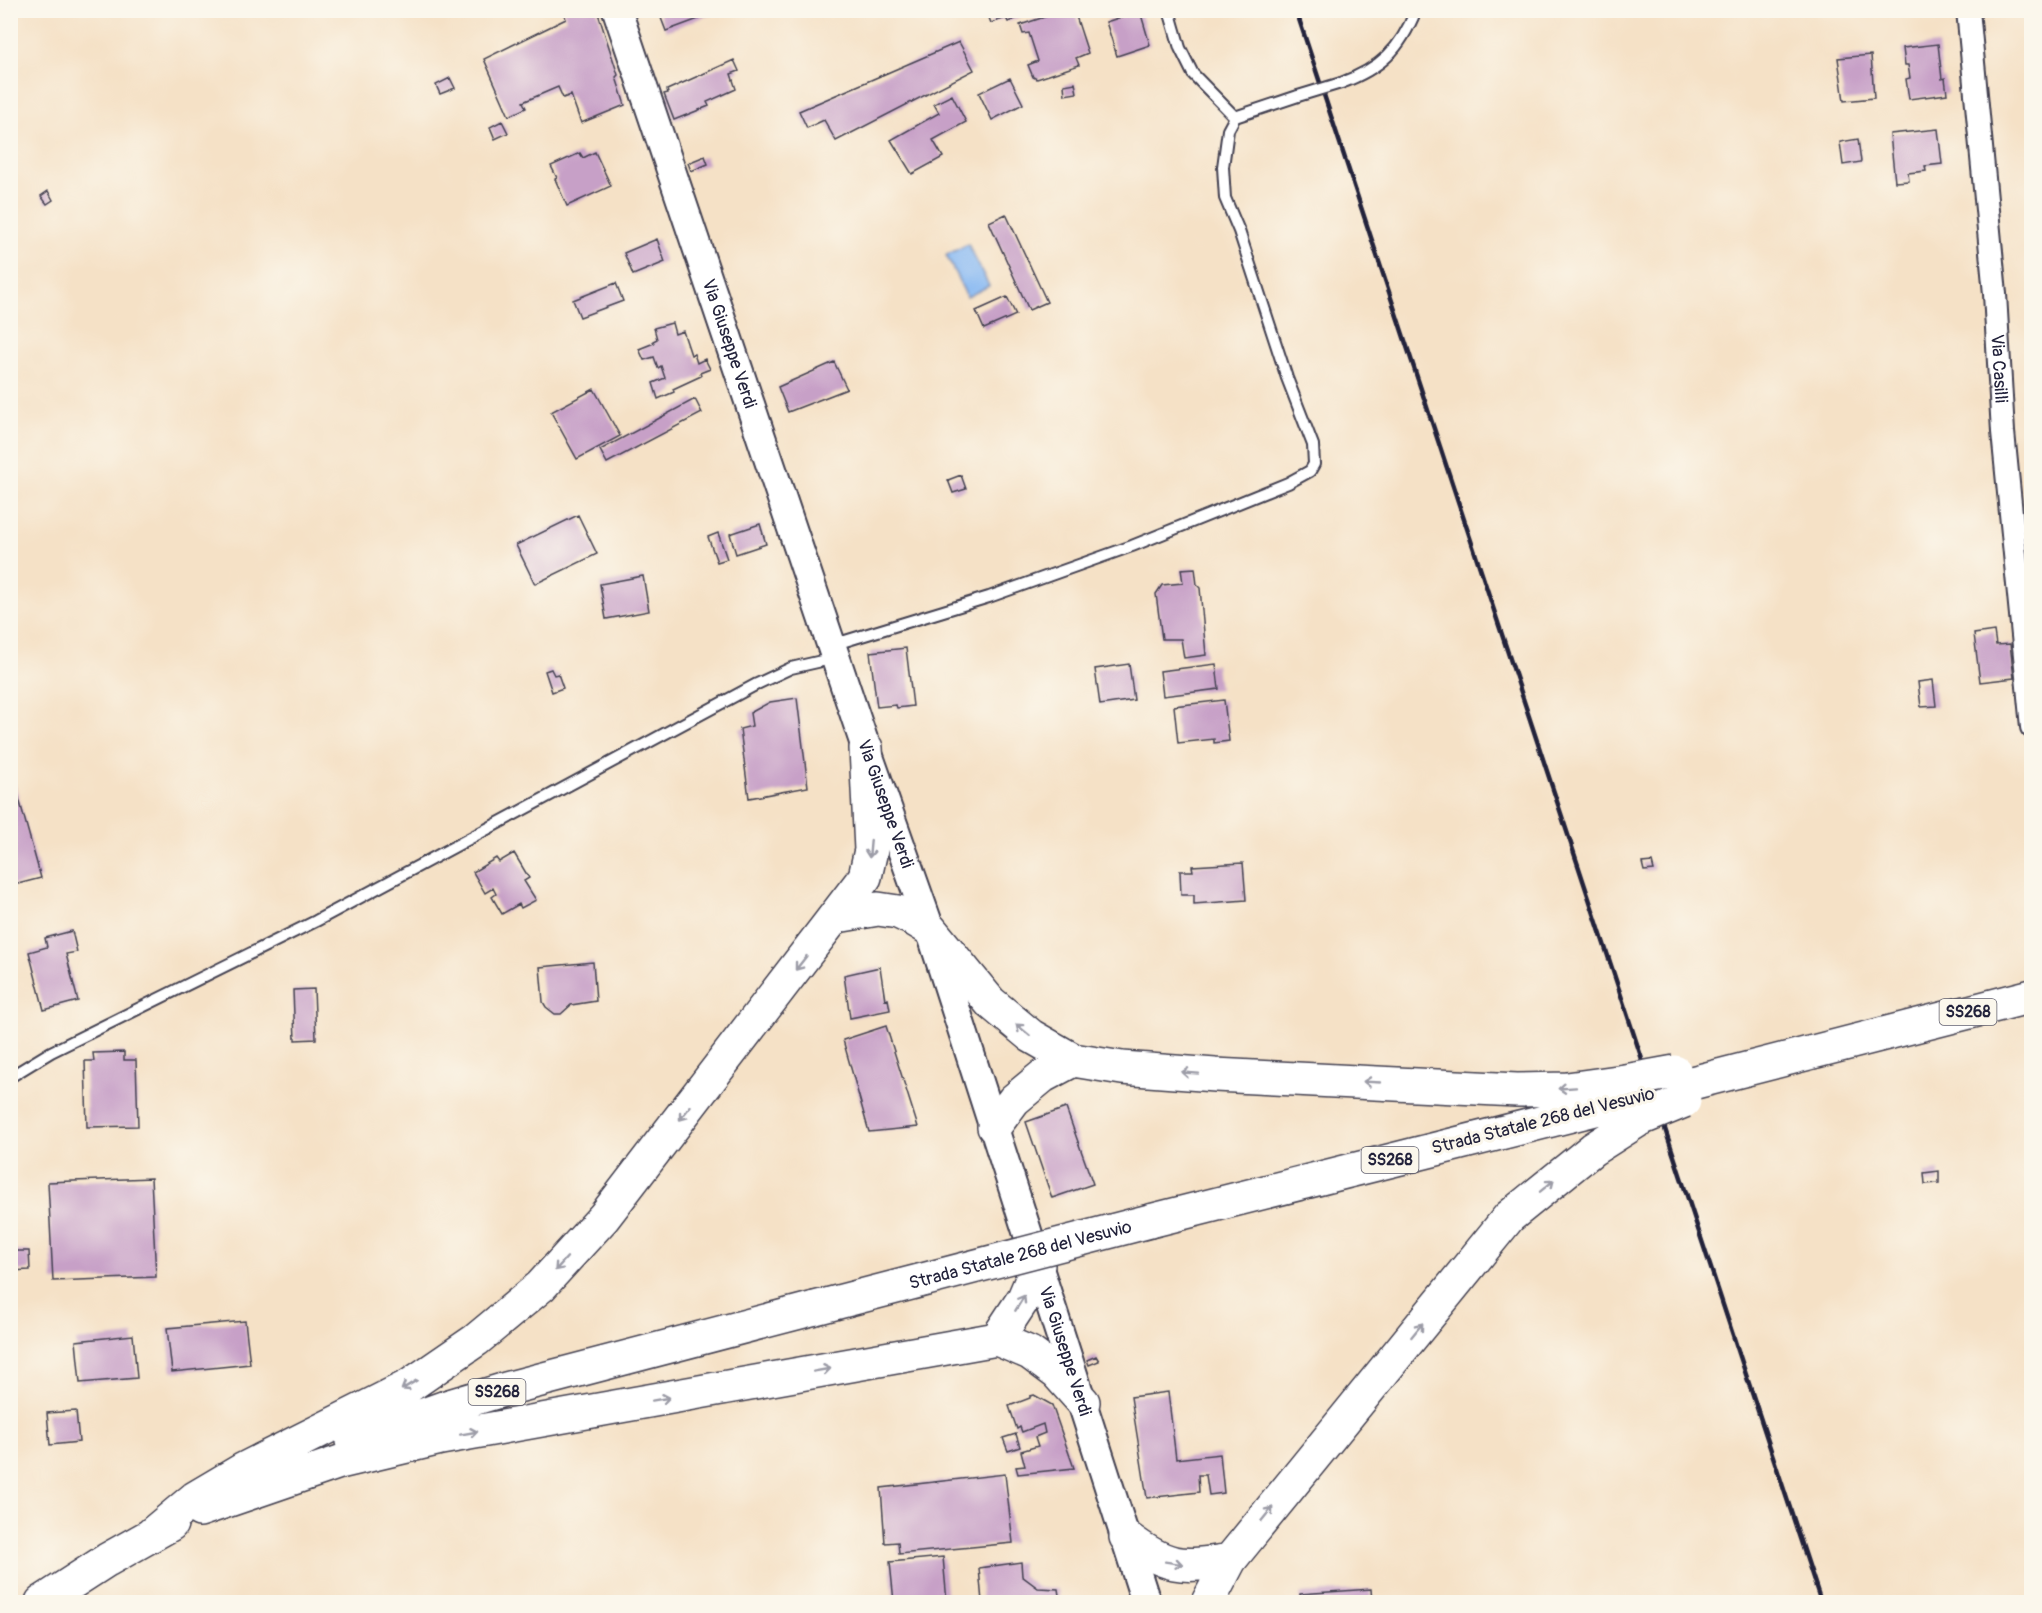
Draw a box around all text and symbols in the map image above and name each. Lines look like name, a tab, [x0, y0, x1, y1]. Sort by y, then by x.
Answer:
street label: Via Giuseppe Verdi	[697, 276, 762, 411]
street label: Via Casilli	[1986, 334, 2013, 404]
street label: Via Giuseppe Verdi	[852, 736, 919, 871]
one-way arrow	[864, 838, 875, 858]
one-way arrow	[794, 954, 807, 970]
road number: SS268	[1940, 999, 1996, 1025]
one-way arrow	[1015, 1023, 1031, 1036]
one-way arrow	[1180, 1067, 1200, 1078]
one-way arrow	[1363, 1077, 1383, 1088]
street label: Strada Statale 268 del Vesuvio	[1429, 1082, 1657, 1160]
one-way arrow	[1557, 1083, 1577, 1094]
one-way arrow	[678, 1105, 691, 1121]
road number: SS268	[1362, 1147, 1418, 1173]
one-way arrow	[1539, 1180, 1555, 1193]
street label: Strada Statale 268 del Vesuvio	[906, 1215, 1134, 1295]
one-way arrow	[554, 1256, 568, 1271]
street label: Via Giuseppe Verdi	[1034, 1283, 1097, 1419]
one-way arrow	[1014, 1295, 1026, 1312]
one-way arrow	[1410, 1322, 1423, 1338]
one-way arrow	[811, 1364, 831, 1375]
one-way arrow	[401, 1379, 418, 1391]
road number: SS268	[468, 1379, 526, 1405]
one-way arrow	[651, 1393, 670, 1404]
one-way arrow	[459, 1427, 478, 1438]
one-way arrow	[1260, 1506, 1273, 1522]
one-way arrow	[1164, 1557, 1184, 1568]

